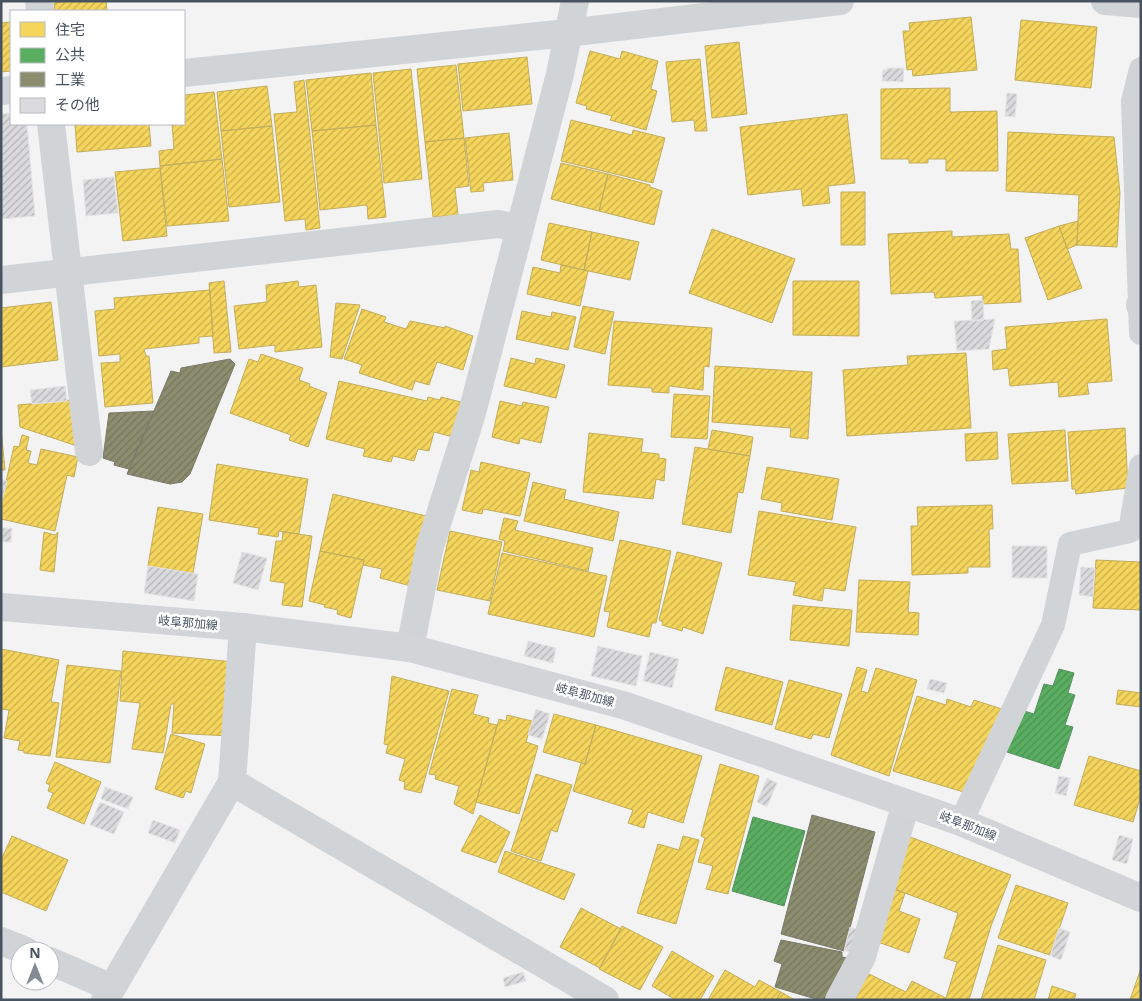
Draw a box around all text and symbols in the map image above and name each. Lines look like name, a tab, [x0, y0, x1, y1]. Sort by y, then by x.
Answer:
legend	[10, 10, 185, 125]
text: 住宅	[55, 19, 85, 39]
text: 公共	[55, 44, 85, 64]
text: 工業	[55, 69, 85, 89]
text: その他	[55, 94, 100, 114]
street label: 岐阜那加線	[157, 611, 219, 634]
street label: 岐阜那加線	[554, 679, 616, 710]
street label: 岐阜那加線	[937, 807, 999, 844]
north arrow	[10, 941, 60, 991]
text: N	[29, 943, 41, 962]

